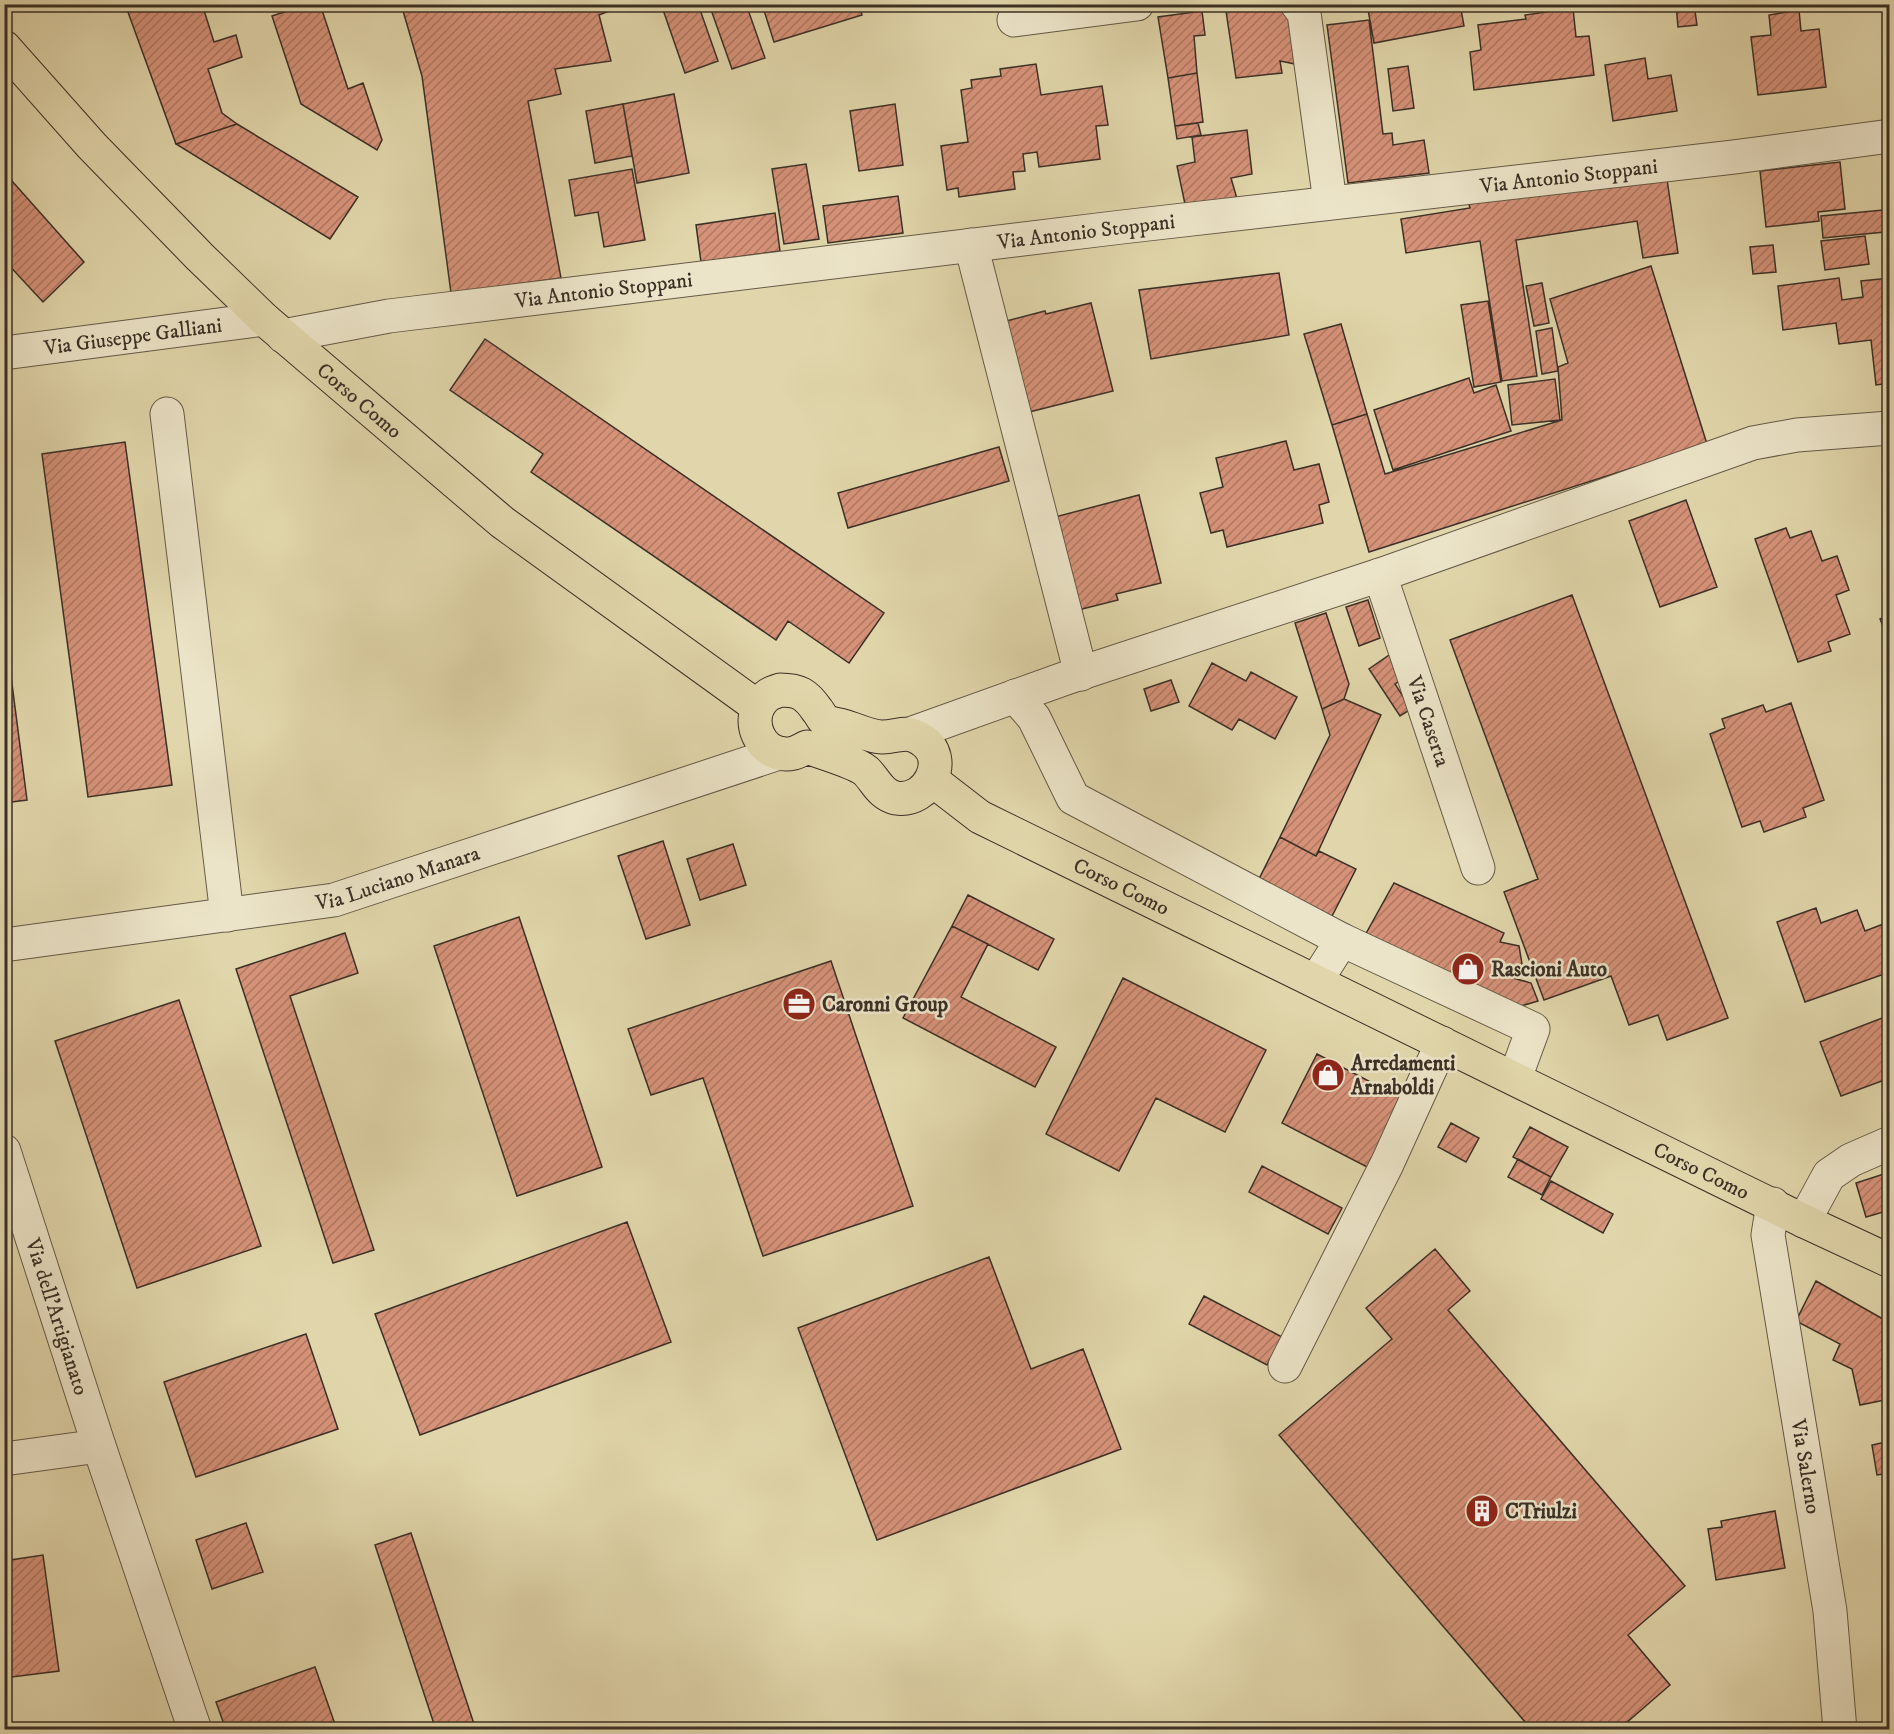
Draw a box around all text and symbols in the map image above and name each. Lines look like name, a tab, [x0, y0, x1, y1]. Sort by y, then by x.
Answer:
street label: Via Antonio Stoppani	[1478, 154, 1659, 200]
street label: Via Antonio Stoppani	[995, 209, 1176, 256]
street label: Via Antonio Stoppani	[512, 267, 694, 315]
street label: Via Giuseppe Galliani	[42, 313, 224, 362]
street label: Corso Como	[311, 358, 407, 445]
street label: Via Caserta	[1400, 672, 1455, 770]
street label: Via Luciano Manara	[313, 841, 483, 917]
street label: Corso Como	[1069, 853, 1173, 922]
shop icon: Rascioni Auto	[1450, 951, 1486, 987]
place label: Rascioni Auto	[1491, 957, 1607, 983]
office icon: Caronni Group	[781, 986, 817, 1022]
place label: Caronni Group	[822, 992, 949, 1018]
place label: Arredamenti Arnaboldi	[1350, 1051, 1456, 1101]
shop icon: Arredamenti Arnaboldi	[1310, 1057, 1346, 1093]
street label: Corso Como	[1649, 1137, 1753, 1206]
street label: Via dell'Artigianato	[19, 1234, 94, 1399]
street label: Via Salerno	[1784, 1416, 1826, 1516]
building icon: CTriulzi	[1464, 1493, 1500, 1529]
place label: CTriulzi	[1505, 1499, 1577, 1525]

